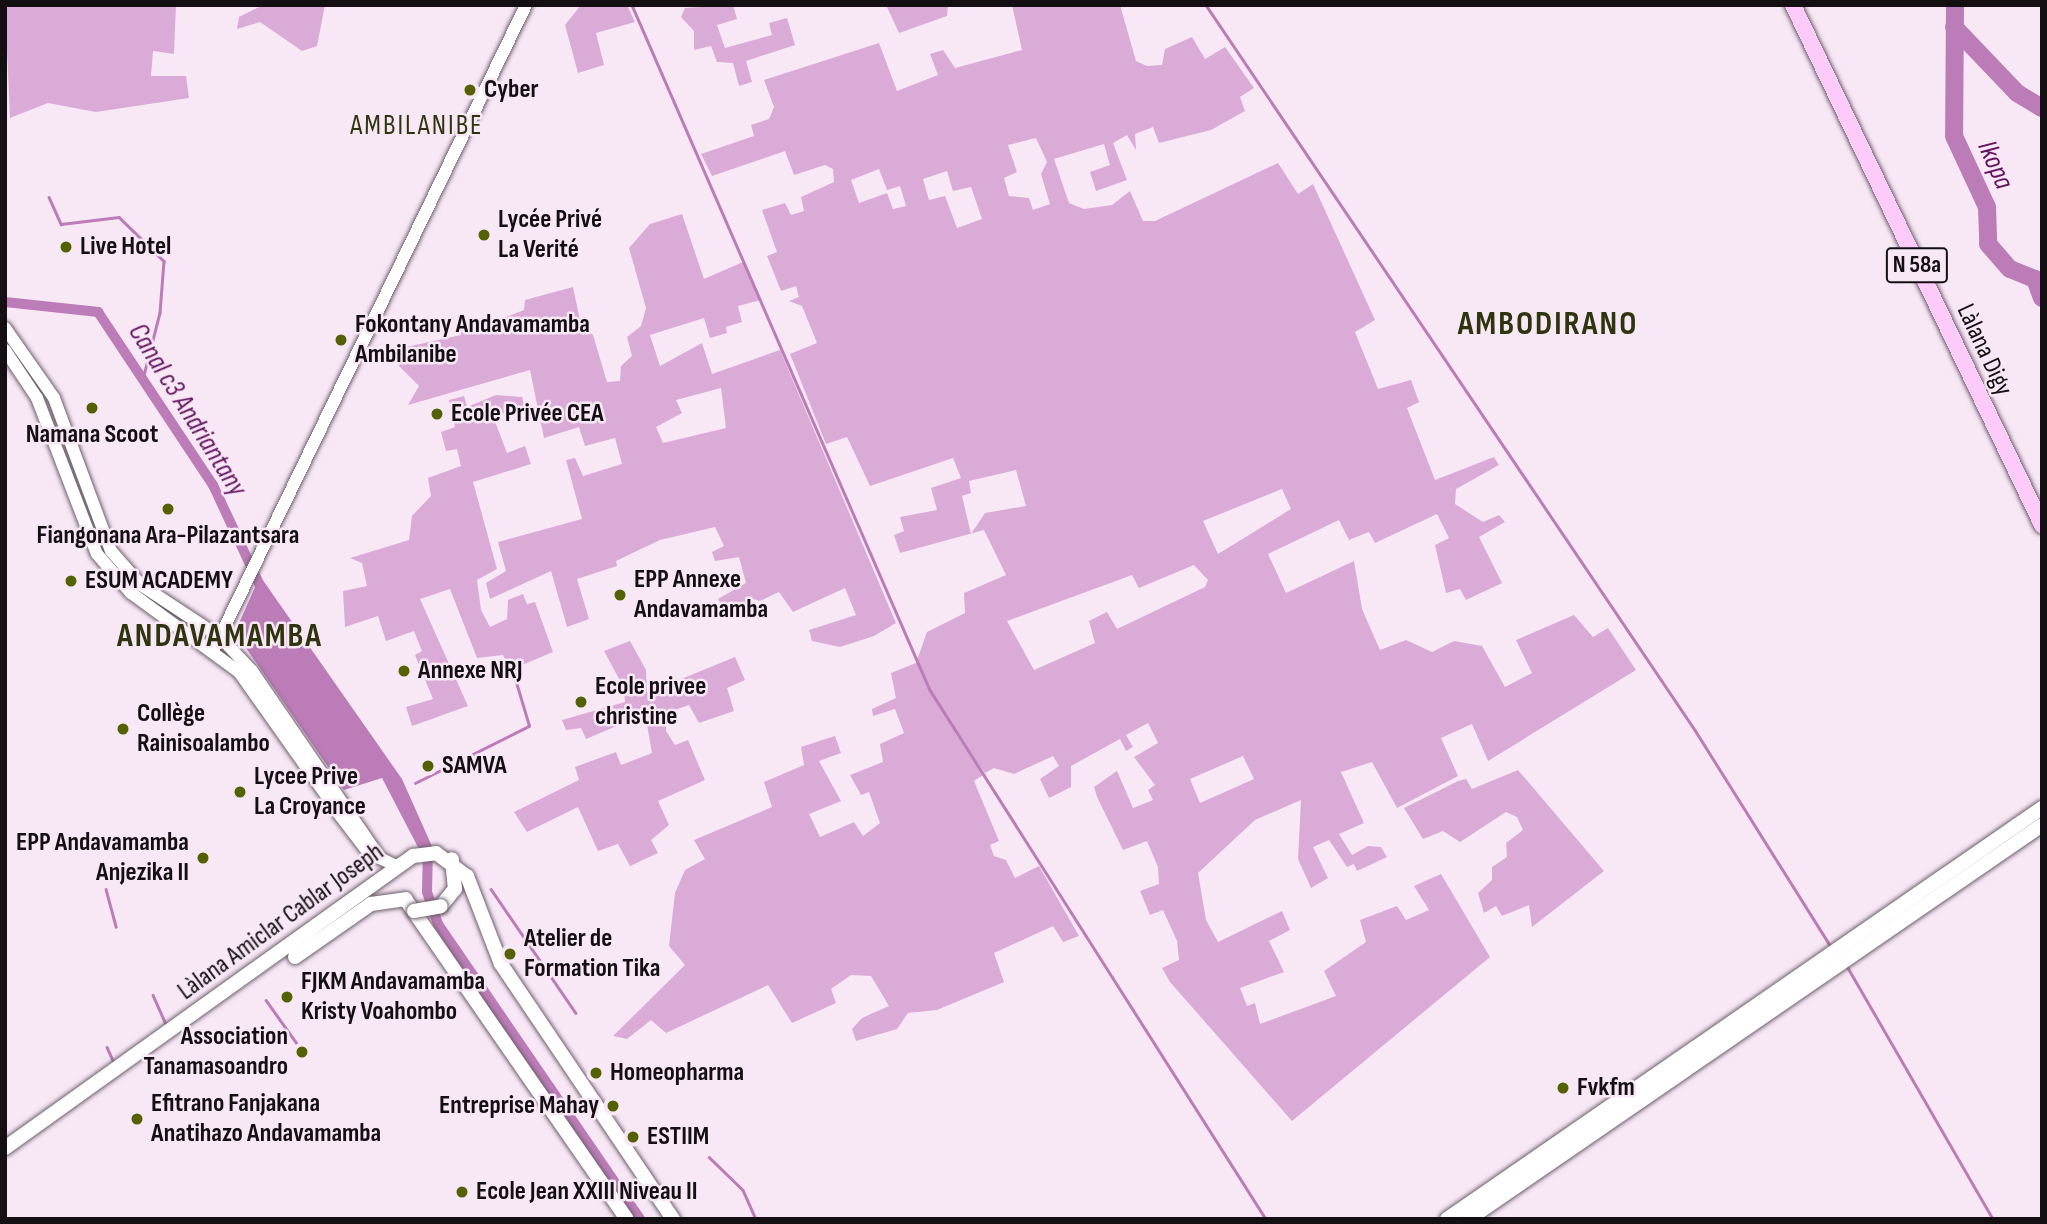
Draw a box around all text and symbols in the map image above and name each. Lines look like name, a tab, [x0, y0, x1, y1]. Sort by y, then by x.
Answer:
place label: Cyber	[484, 74, 539, 106]
marker: Cyber	[462, 82, 478, 98]
district label: AMBILANIBE	[352, 109, 482, 143]
water label: Ikopa	[1970, 136, 2020, 194]
place label: Lycée Privé La Verité	[498, 204, 602, 266]
marker: Lycée Privé La Verité	[476, 227, 492, 243]
place label: Live Hotel	[80, 231, 171, 263]
marker: Live Hotel	[58, 239, 74, 255]
road number: N 58a	[1885, 244, 1948, 286]
street label: Làlana Digy	[1949, 299, 2019, 401]
district label: AMBODIRANO	[1459, 305, 1637, 345]
place label: Fokontany Andavamamba Ambilanibe	[355, 309, 590, 370]
water label: Canal c3 Andriantany	[120, 317, 254, 503]
marker: Fokontany Andavamamba Ambilanibe	[333, 332, 349, 348]
place label: Ecole Privée CEA	[451, 398, 604, 430]
marker: Namana Scoot	[84, 400, 100, 416]
marker: Ecole Privée CEA	[429, 406, 445, 422]
place label: Namana Scoot	[26, 419, 158, 451]
marker: Fiangonana Ara-Pilazantsara	[160, 501, 176, 517]
place label: Fiangonana Ara-Pilazantsara	[37, 520, 299, 552]
place label: EPP Annexe Andavamamba	[634, 564, 768, 626]
place label: ESUM ACADEMY	[85, 565, 233, 597]
marker: ESUM ACADEMY	[63, 573, 79, 589]
marker: EPP Annexe Andavamamba	[612, 587, 628, 603]
district label: ANDAVAMAMBA	[118, 617, 322, 657]
place label: Annexe NRJ	[418, 655, 523, 687]
marker: Annexe NRJ	[396, 663, 412, 679]
place label: Ecole privee christine	[595, 671, 706, 732]
marker: Ecole privee christine	[573, 694, 589, 710]
place label: Collège Rainisoalambo	[137, 698, 270, 760]
marker: Collège Rainisoalambo	[115, 721, 131, 737]
place label: SAMVA	[442, 750, 507, 782]
marker: SAMVA	[420, 758, 436, 774]
place label: Lycee Prive La Croyance	[254, 761, 366, 822]
marker: Lycee Prive La Croyance	[232, 784, 248, 800]
place label: EPP Andavamamba Anjezika II	[16, 827, 189, 888]
street label: Làlana Amiclar Cablar Joseph	[172, 837, 390, 1007]
marker: EPP Andavamamba Anjezika II	[195, 850, 211, 866]
place label: Atelier de Formation Tika	[524, 923, 660, 984]
marker: Atelier de Formation Tika	[502, 946, 518, 962]
place label: FJKM Andavamamba Kristy Voahombo	[301, 966, 485, 1028]
marker: FJKM Andavamamba Kristy Voahombo	[279, 989, 295, 1005]
place label: Association Tanamasoandro	[144, 1021, 288, 1082]
marker: Association Tanamasoandro	[294, 1044, 310, 1060]
place label: Homeopharma	[610, 1057, 744, 1089]
marker: Homeopharma	[588, 1065, 604, 1081]
place label: Fvkfm	[1577, 1072, 1635, 1104]
marker: Fvkfm	[1555, 1080, 1571, 1096]
place label: Efitrano Fanjakana Anatihazo Andavamamba	[151, 1088, 381, 1150]
place label: Entreprise Mahay	[439, 1090, 599, 1122]
marker: Entreprise Mahay	[605, 1098, 621, 1114]
marker: Efitrano Fanjakana Anatihazo Andavamamba	[129, 1111, 145, 1127]
place label: ESTIIM	[647, 1121, 709, 1153]
marker: ESTIIM	[625, 1129, 641, 1145]
place label: Ecole Jean XXIII Niveau II	[476, 1176, 698, 1208]
marker: Ecole Jean XXIII Niveau II	[454, 1184, 470, 1200]

